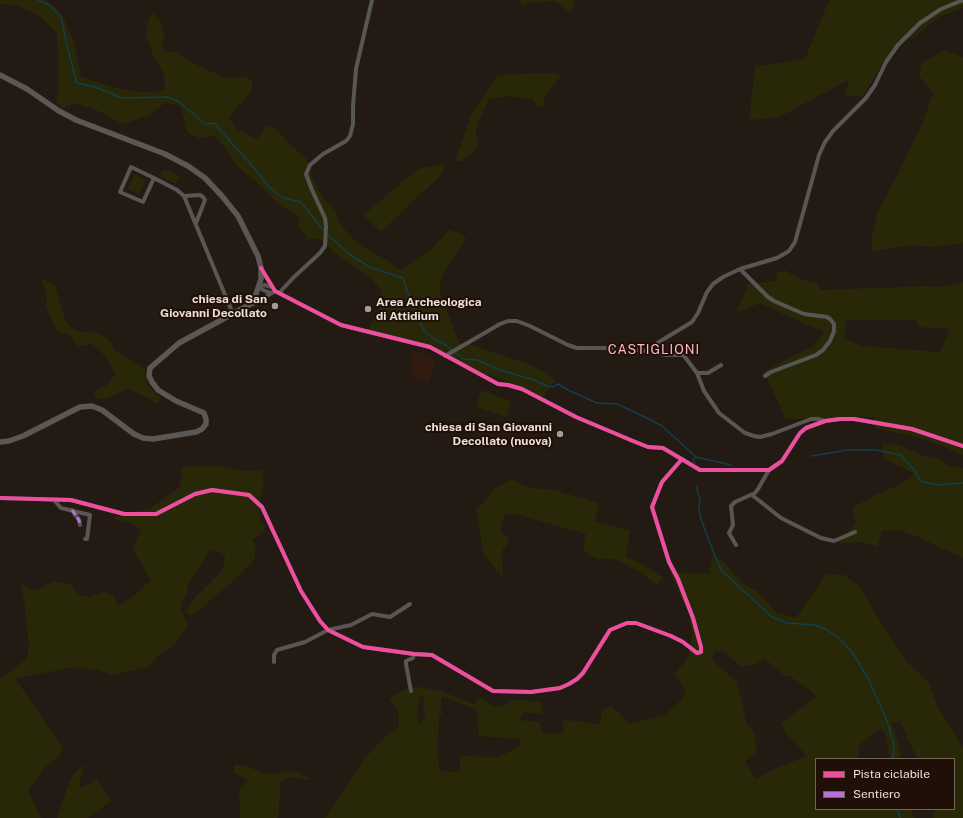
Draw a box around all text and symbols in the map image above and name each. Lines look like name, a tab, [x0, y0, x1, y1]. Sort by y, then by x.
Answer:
place label: chiesa di San Giovanni Decollato	[160, 292, 267, 320]
place label: Area Archeologica di Attidium	[376, 295, 482, 323]
marker: chiesa di San Giovanni Decollato	[270, 301, 280, 311]
marker: Area Archeologica di Attidium	[363, 304, 373, 314]
district label: CASTIGLIONI	[608, 342, 700, 358]
place label: chiesa di San Giovanni Decollato (nuova)	[425, 420, 552, 448]
marker: chiesa di San Giovanni Decollato (nuova)	[555, 429, 565, 439]
legend	[815, 758, 955, 810]
text: Pista ciclabile	[853, 767, 930, 781]
text: Sentiero	[853, 787, 900, 801]

